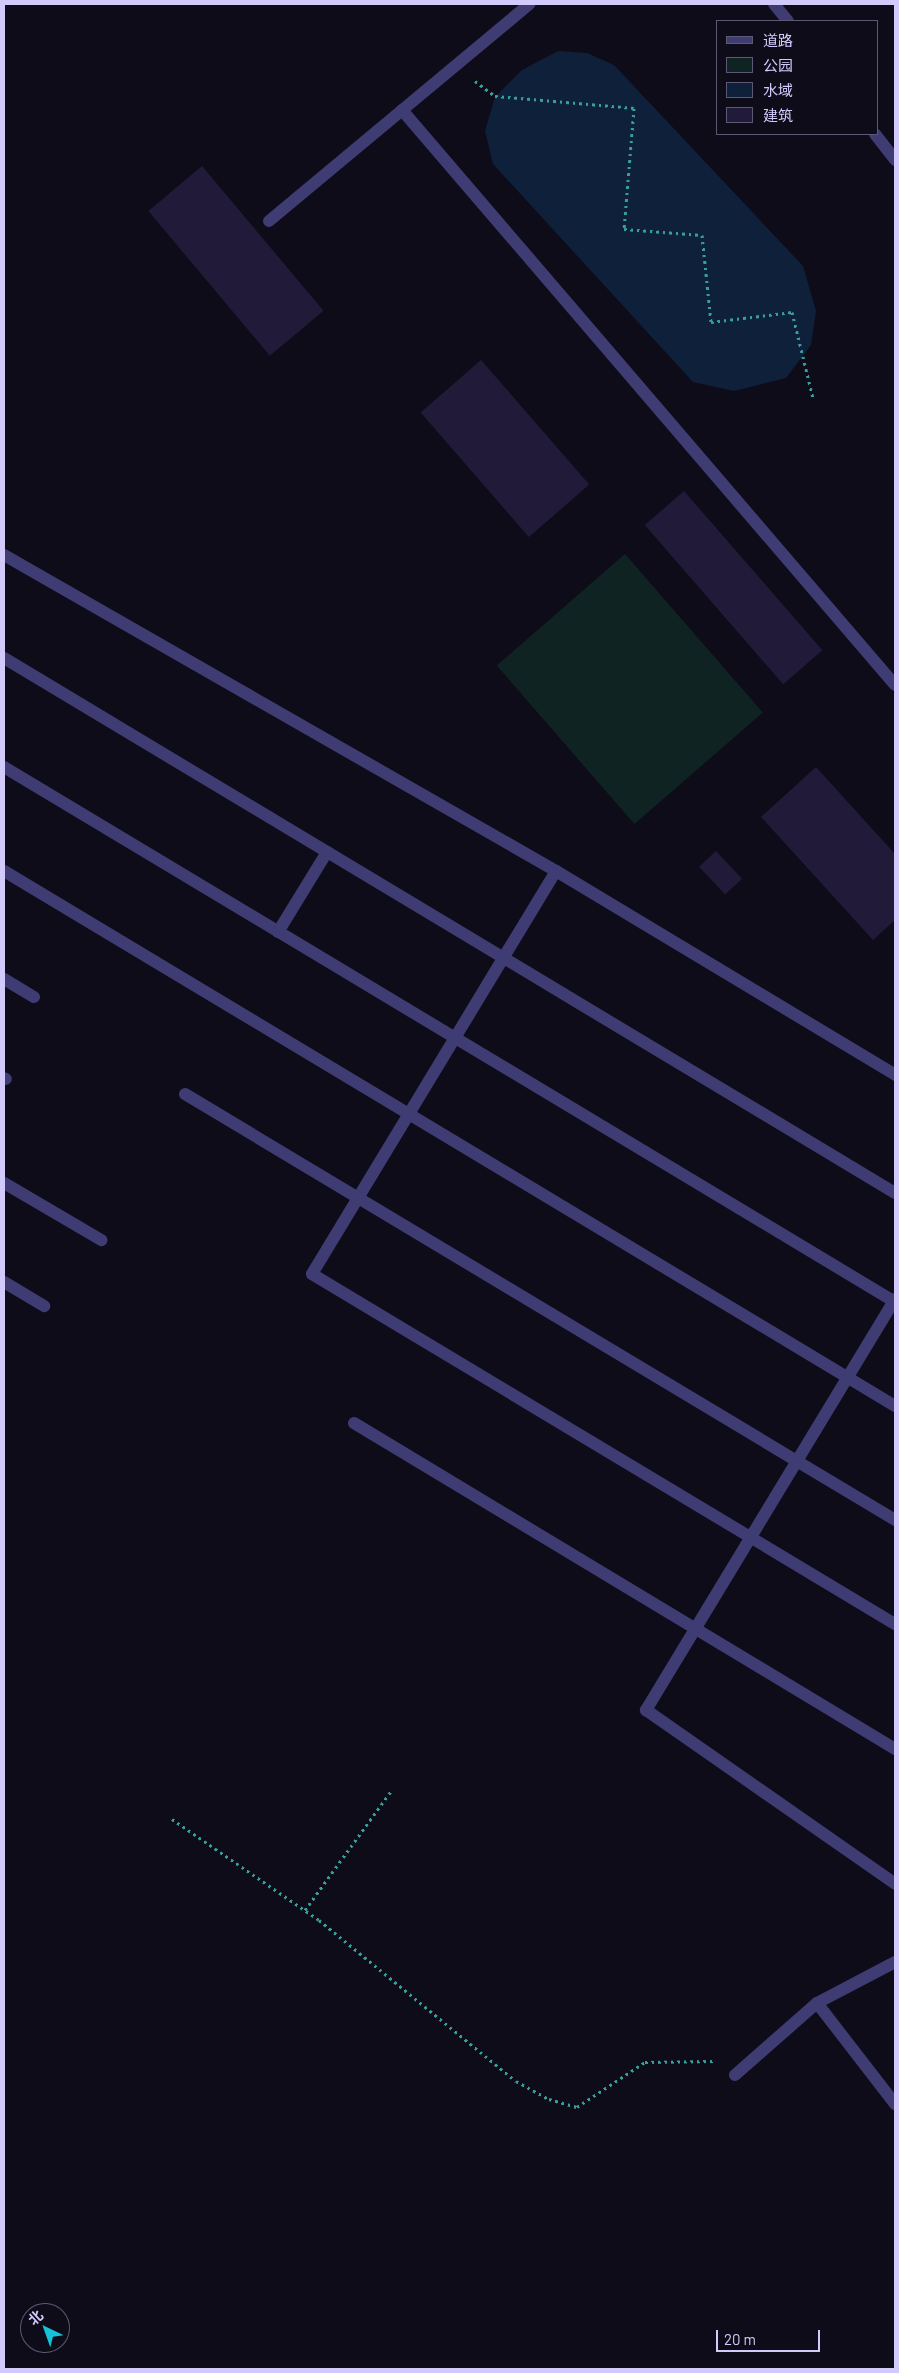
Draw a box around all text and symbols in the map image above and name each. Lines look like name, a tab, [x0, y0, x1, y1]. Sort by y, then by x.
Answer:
legend	[716, 20, 879, 135]
text: 道路	[763, 31, 793, 49]
text: 公园	[763, 56, 793, 74]
text: 水域	[763, 81, 793, 99]
text: 建筑	[763, 106, 793, 124]
north arrow	[20, 2303, 70, 2353]
text: 北	[24, 2306, 46, 2328]
scale bar	[719, 2320, 823, 2352]
text: 20 m	[724, 2330, 756, 2348]

